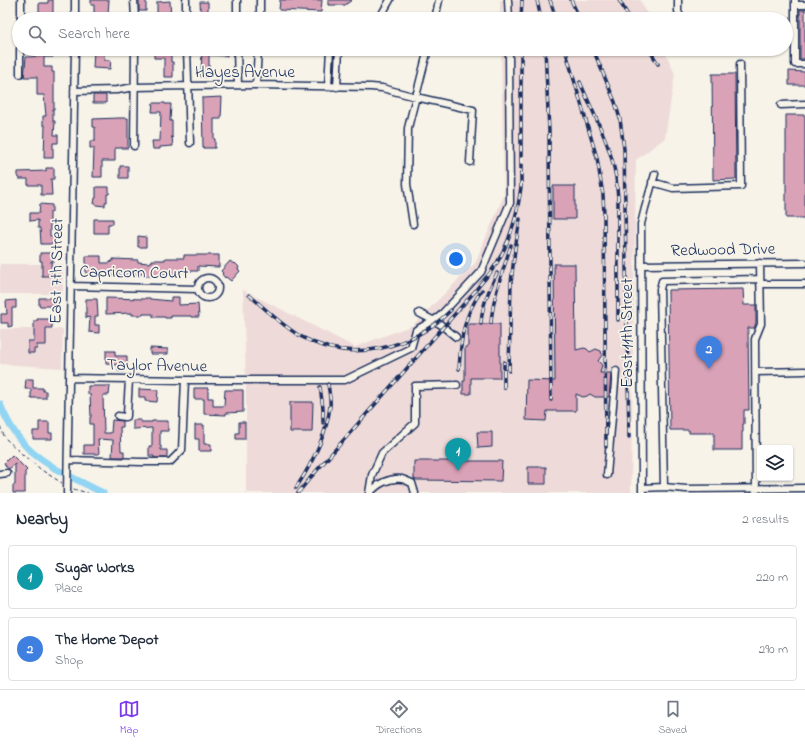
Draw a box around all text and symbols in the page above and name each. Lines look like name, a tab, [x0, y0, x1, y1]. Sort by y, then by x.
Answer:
search box	[12, 12, 793, 56]
icon: search	[26, 23, 48, 45]
text: Search here	[58, 23, 130, 45]
street label: Hayes Avenue	[195, 60, 295, 86]
street label: East 7th Street	[44, 218, 70, 324]
street label: Redwood Drive	[671, 237, 776, 263]
your location	[446, 249, 466, 269]
street label: Capricorn Court	[79, 260, 189, 286]
street label: East 11th Street	[615, 278, 640, 388]
pin: 2	[696, 336, 722, 369]
street label: Taylor Avenue	[107, 353, 208, 380]
pin: 1	[445, 438, 471, 471]
map controls	[757, 445, 793, 481]
button: layers	[757, 445, 793, 481]
text: Nearby	[16, 507, 68, 532]
text: 2 results	[742, 510, 789, 529]
text: Sugar Works	[55, 557, 135, 579]
text: 1	[28, 568, 32, 587]
text: 220 m	[756, 568, 788, 587]
text: Place	[55, 579, 83, 598]
text: The Home Depot	[55, 629, 159, 651]
text: 2	[27, 640, 33, 659]
text: 290 m	[759, 640, 788, 659]
text: Shop	[55, 651, 83, 670]
tab: Map	[118, 698, 140, 738]
tab: Directions	[376, 698, 422, 738]
tab: Saved	[658, 698, 687, 738]

